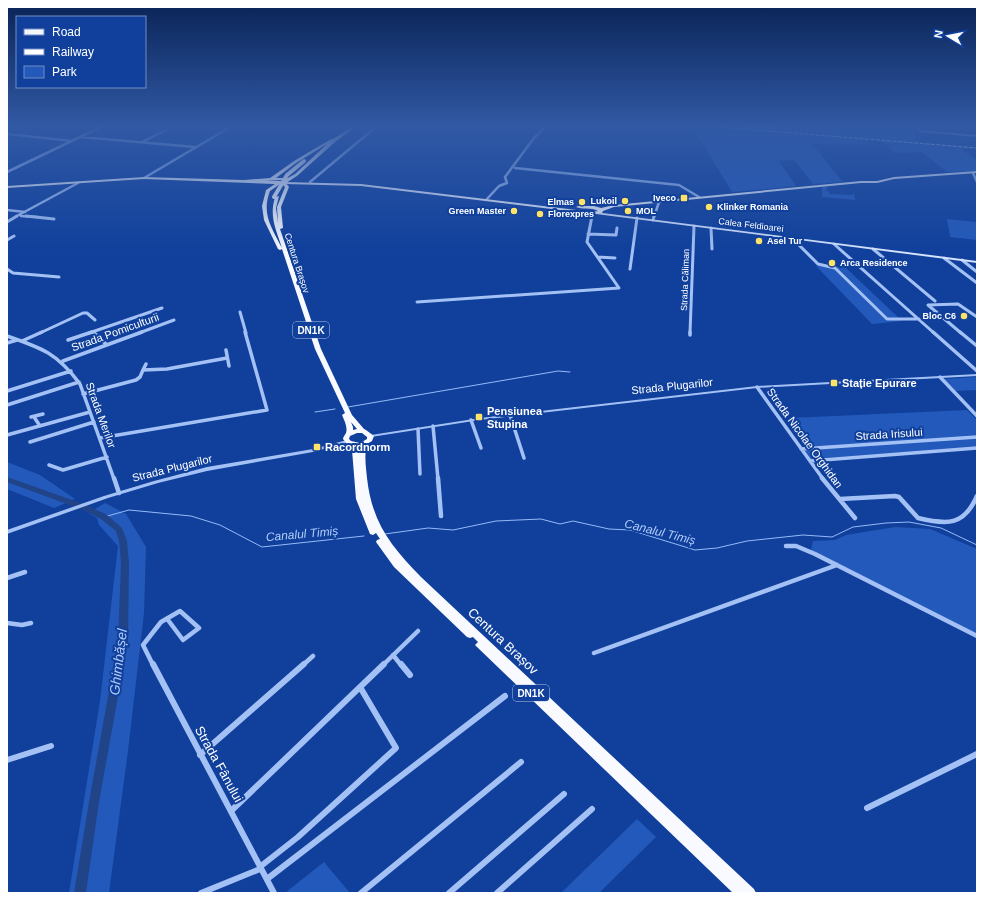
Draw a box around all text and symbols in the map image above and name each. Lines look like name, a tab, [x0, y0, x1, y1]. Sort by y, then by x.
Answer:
legend	[16, 16, 146, 88]
north arrow	[928, 16, 968, 56]
text: Road	[52, 25, 81, 39]
text: N	[932, 29, 945, 39]
text: Railway	[52, 45, 94, 59]
text: Park	[52, 65, 78, 79]
place label: Iveco	[653, 193, 677, 203]
marker: Iveco	[679, 193, 689, 203]
place label: Lukoil	[591, 196, 617, 206]
marker: Lukoil	[620, 196, 630, 206]
place label: Elmas	[547, 197, 574, 207]
marker: Elmas	[577, 197, 587, 207]
marker: Klinker Romania	[704, 202, 714, 212]
place label: Klinker Romania	[717, 202, 789, 212]
place label: Green Master	[448, 206, 506, 216]
marker: Green Master	[509, 206, 519, 216]
marker: MOL	[623, 206, 633, 216]
place label: MOL	[636, 206, 656, 216]
marker: Florexpres	[535, 209, 545, 219]
place label: Florexpres	[548, 209, 594, 219]
street label: Calea Feldioarei	[718, 216, 784, 234]
street label: Centura Brașov	[283, 232, 312, 295]
marker: Asel Tur	[754, 236, 764, 246]
place label: Asel Tur	[767, 236, 803, 246]
street label: Strada Căliman	[679, 249, 691, 311]
marker: Arca Residence	[827, 258, 837, 268]
place label: Arca Residence	[840, 258, 908, 268]
street label: Strada Pomiculturii	[70, 311, 160, 353]
place label: Bloc C6	[922, 311, 956, 321]
marker: Bloc C6	[959, 311, 969, 321]
road number: DN1K	[293, 322, 329, 338]
street label: Strada Plugarilor	[631, 376, 714, 396]
place label: Stație Epurare	[842, 377, 917, 389]
marker: Stație Epurare	[829, 378, 839, 388]
street label: Strada Merilor	[84, 380, 119, 450]
street label: Strada Nicolae Orghidan	[765, 386, 845, 490]
place label: Pensiunea Stupina	[487, 405, 543, 430]
marker: Pensiunea Stupina	[474, 412, 484, 422]
street label: Strada Irisului	[855, 426, 923, 442]
place label: Racordnorm	[325, 441, 391, 453]
marker: Racordnorm	[312, 442, 322, 452]
street label: Strada Plugarilor	[131, 452, 214, 484]
water label: Canalul Timiș	[623, 516, 697, 548]
water label: Canalul Timiș	[265, 524, 339, 544]
street label: Centura Brașov	[465, 605, 542, 678]
water label: Ghimbășel	[106, 627, 130, 696]
road number: DN1K	[513, 685, 549, 701]
street label: Strada Fânului	[192, 723, 246, 805]

